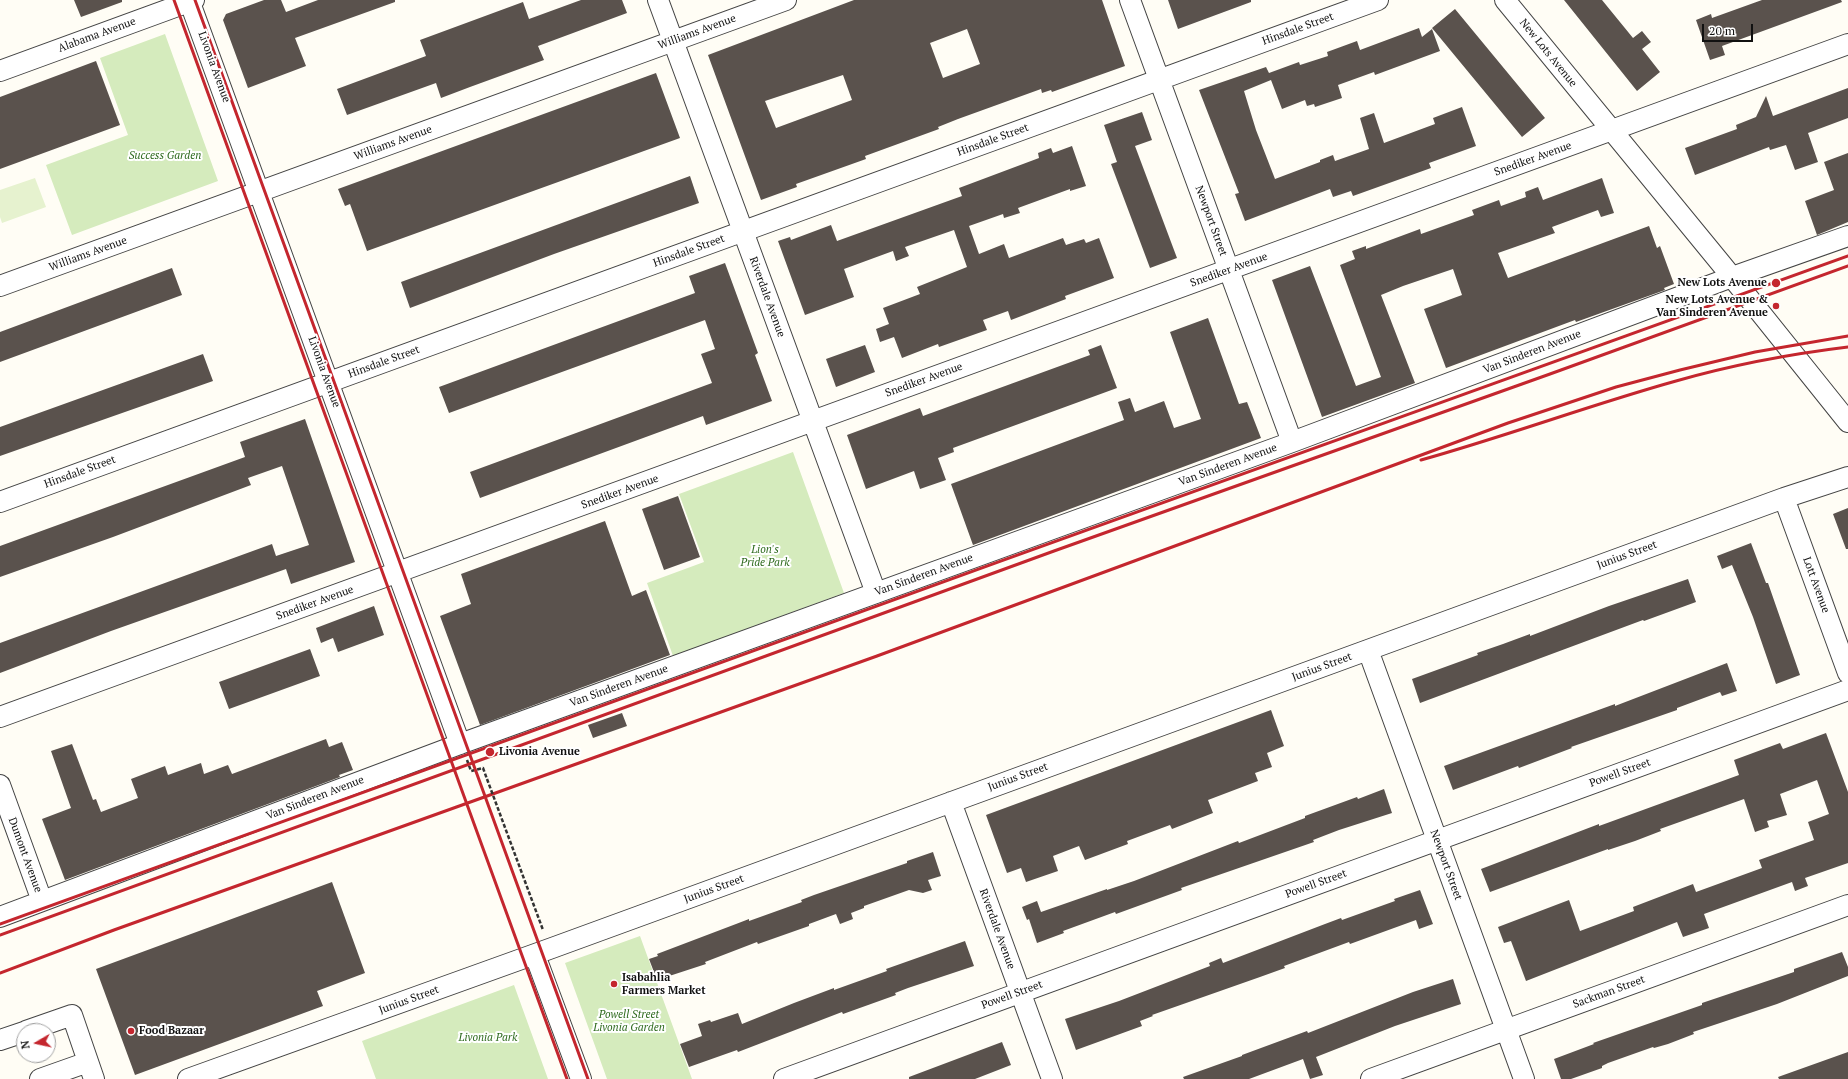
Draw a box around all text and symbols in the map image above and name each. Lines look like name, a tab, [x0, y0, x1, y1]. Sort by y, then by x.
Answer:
street label: Hinsdale Street	[1260, 10, 1336, 48]
street label: Williams Avenue	[656, 12, 738, 52]
street label: Alabama Avenue	[56, 15, 138, 55]
street label: New Lots Avenue	[1517, 16, 1579, 90]
scale bar	[1704, 16, 1755, 42]
text: 20 m	[1709, 23, 1735, 38]
street label: Livonia Avenue	[195, 30, 233, 104]
street label: Hinsdale Street	[955, 121, 1031, 159]
street label: Williams Avenue	[352, 123, 434, 163]
street label: Snediker Avenue	[1493, 139, 1573, 179]
park label: Success Garden	[129, 149, 201, 163]
street label: Newport Street	[1192, 184, 1230, 258]
street label: Hinsdale Street	[651, 232, 727, 270]
street label: Williams Avenue	[47, 234, 129, 274]
street label: Snediker Avenue	[1189, 250, 1269, 290]
street label: Riverdale Avenue	[746, 255, 788, 339]
place label: New Lots Avenue	[1677, 276, 1767, 290]
marker: New Lots Avenue	[1770, 277, 1782, 289]
place label: New Lots Avenue & Van Sinderen Avenue	[1656, 293, 1768, 319]
marker: New Lots Avenue & Van Sinderen Avenue	[1771, 301, 1781, 311]
street label: Van Sinderen Avenue	[1481, 327, 1583, 377]
street label: Livonia Avenue	[305, 335, 343, 409]
street label: Hinsdale Street	[346, 343, 422, 381]
street label: Snediker Avenue	[884, 360, 964, 400]
street label: Van Sinderen Avenue	[1177, 441, 1279, 489]
street label: Hinsdale Street	[42, 453, 118, 491]
street label: Snediker Avenue	[580, 472, 660, 512]
street label: Junius Street	[1595, 538, 1659, 572]
park label: Lion's Pride Park	[741, 543, 789, 569]
street label: Van Sinderen Avenue	[873, 551, 975, 599]
street label: Lott Avenue	[1800, 555, 1832, 615]
street label: Snediker Avenue	[275, 583, 355, 623]
street label: Junius Street	[1290, 650, 1354, 684]
street label: Van Sinderen Avenue	[568, 662, 670, 710]
place label: Livonia Avenue	[499, 745, 580, 759]
marker: Livonia Avenue	[484, 746, 496, 758]
street label: Powell Street	[1588, 756, 1652, 790]
street label: Junius Street	[986, 760, 1050, 794]
street label: Van Sinderen Avenue	[264, 773, 366, 823]
street label: Dumont Avenue	[5, 816, 45, 894]
street label: Newport Street	[1427, 828, 1465, 902]
street label: Powell Street	[1284, 867, 1348, 901]
street label: Junius Street	[682, 872, 746, 906]
street label: Riverdale Avenue	[976, 887, 1018, 971]
place label: Isabahlia Farmers Market	[622, 971, 706, 997]
street label: Sackman Street	[1571, 973, 1647, 1011]
street label: Powell Street	[980, 978, 1044, 1012]
marker: Isabahlia Farmers Market	[609, 979, 619, 989]
street label: Junius Street	[377, 983, 441, 1017]
park label: Powell Street Livonia Garden	[593, 1008, 665, 1034]
north arrow	[16, 1023, 56, 1063]
place label: Food Bazaar	[139, 1024, 204, 1038]
marker: Food Bazaar	[126, 1026, 136, 1036]
park label: Livonia Park	[459, 1031, 517, 1045]
text: N	[18, 1040, 33, 1050]

